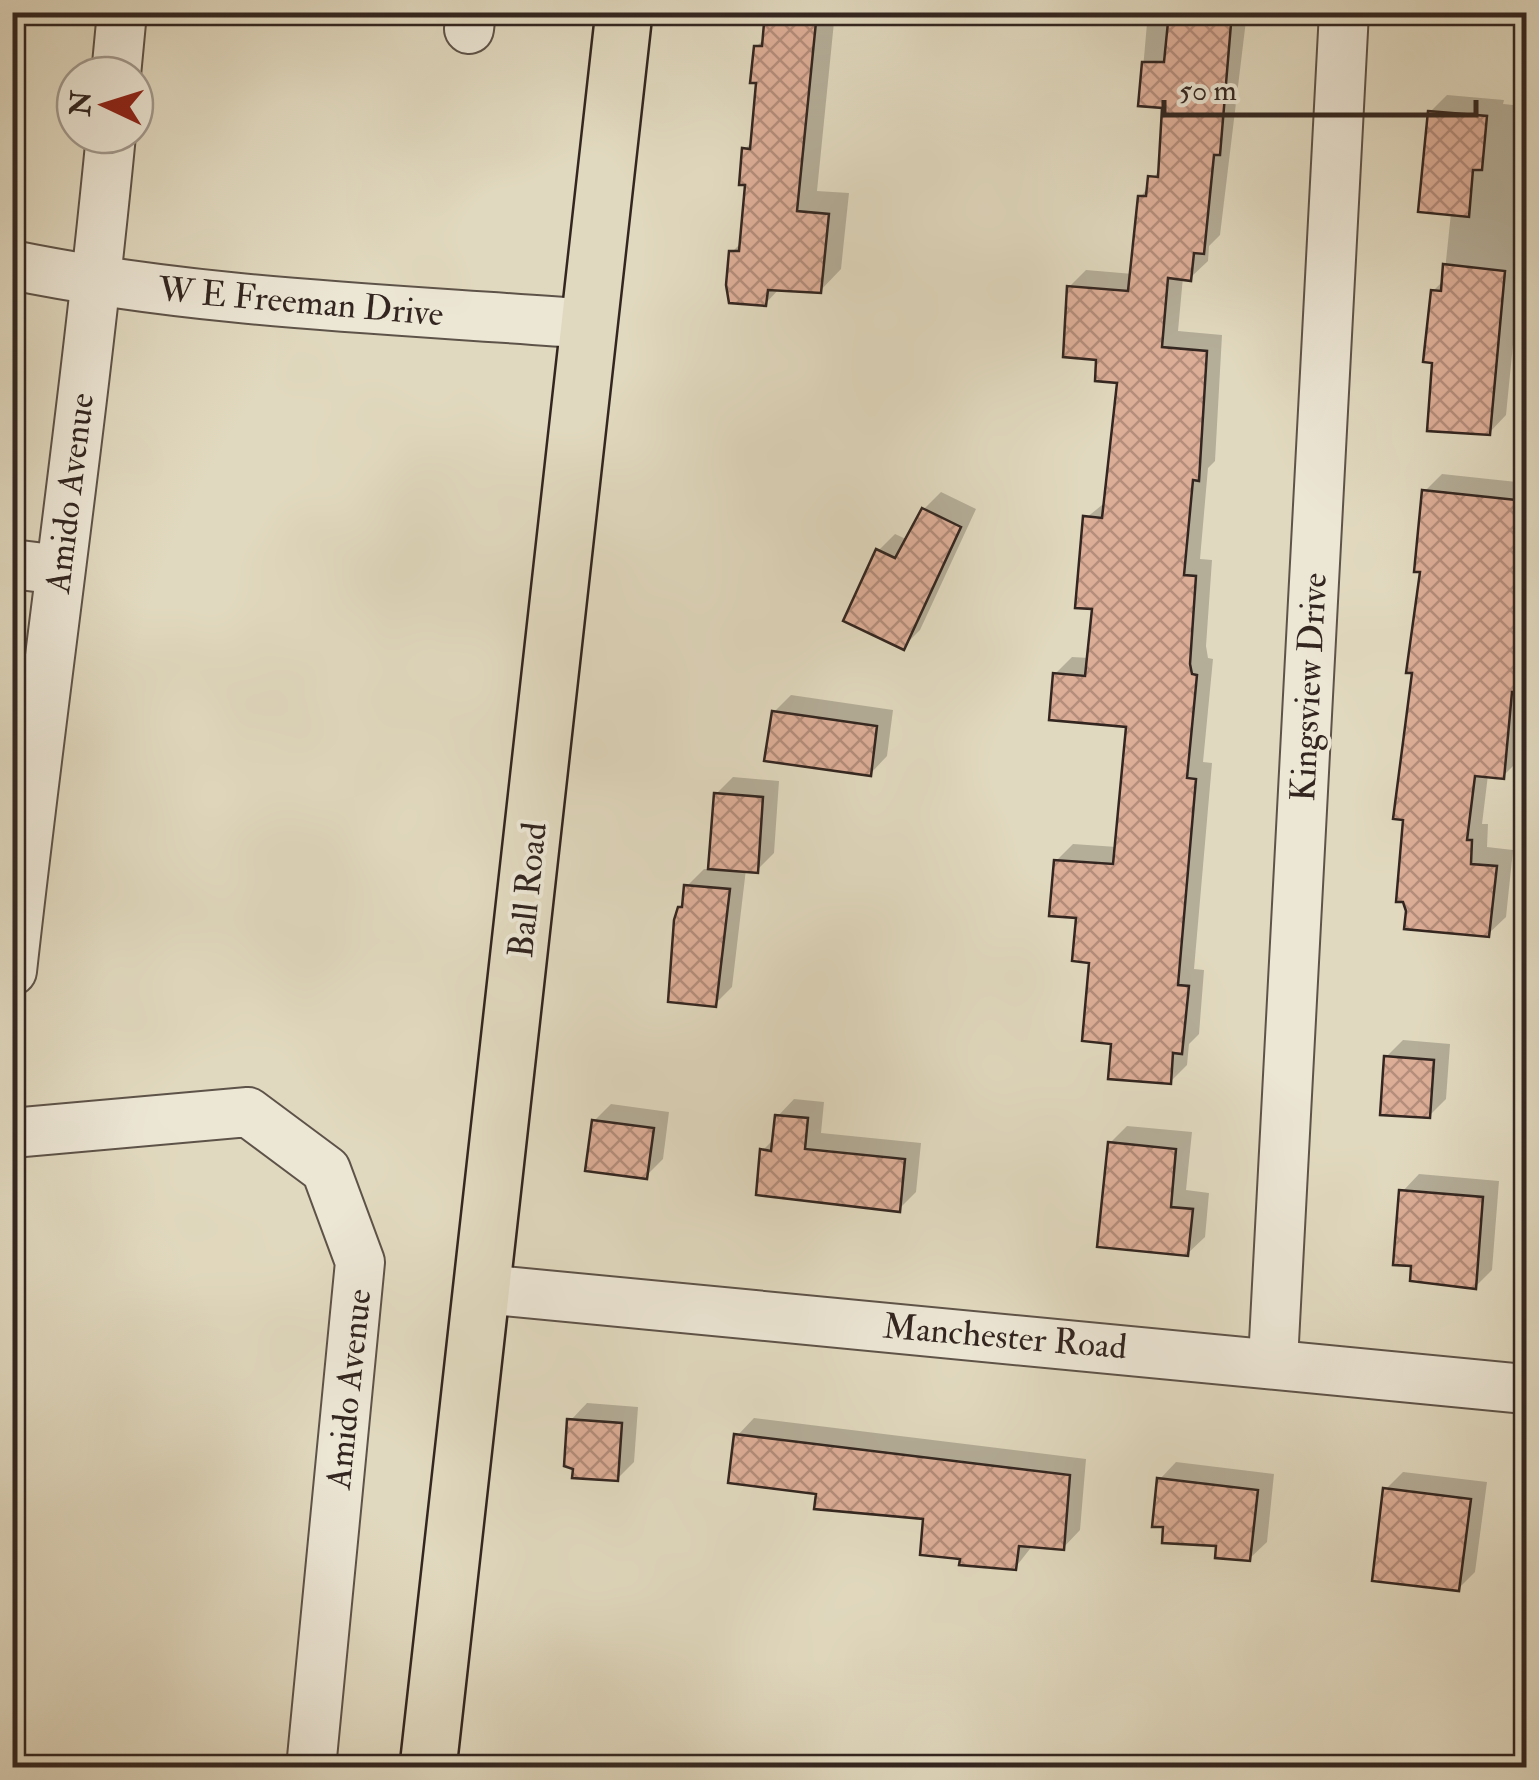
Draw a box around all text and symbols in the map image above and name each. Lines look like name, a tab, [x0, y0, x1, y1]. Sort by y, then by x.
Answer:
north arrow	[55, 55, 155, 155]
scale bar	[1164, 55, 1476, 117]
text: 50 m	[1179, 72, 1237, 109]
text: N	[63, 89, 100, 118]
street label: W E Freeman Drive	[156, 268, 445, 336]
street label: Amido Avenue	[36, 391, 104, 597]
street label: Kingsview Drive	[1281, 572, 1337, 803]
street label: Ball Road	[499, 820, 557, 960]
street label: Amido Avenue	[316, 1287, 381, 1493]
street label: Manchester Road	[881, 1304, 1129, 1370]

